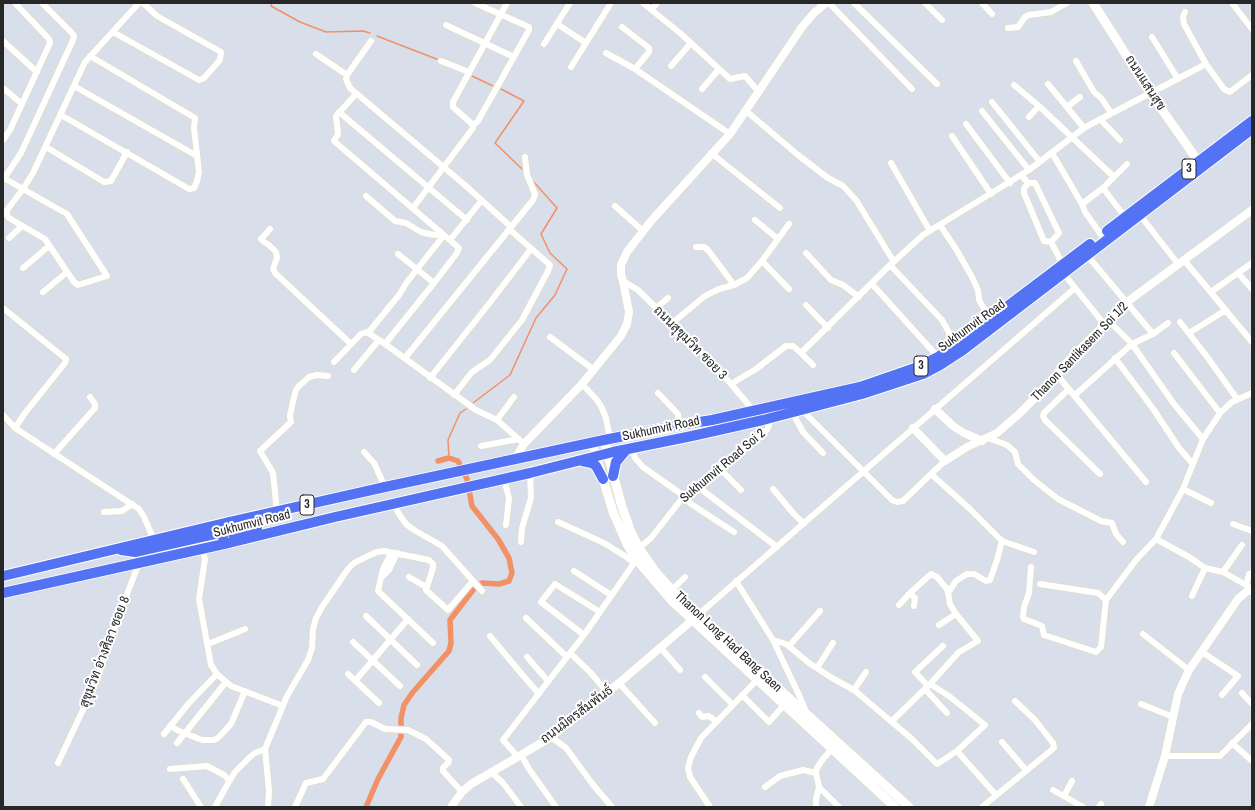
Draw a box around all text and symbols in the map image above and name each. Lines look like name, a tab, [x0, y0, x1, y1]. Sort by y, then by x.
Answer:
street label: ถนนแสนสุข	[1121, 52, 1169, 114]
road number: 3	[1182, 159, 1196, 179]
street label: Sukhumvit Road	[936, 297, 1008, 355]
street label: Thanon Santikasem Soi 1/2	[1028, 299, 1132, 405]
street label: ถนนสุขุมวิท ซอย 3	[650, 303, 730, 383]
road number: 3	[914, 356, 928, 376]
street label: Sukhumvit Road	[621, 413, 701, 445]
street label: Sukhumvit Road Soi 2	[677, 426, 769, 506]
road number: 3	[300, 495, 314, 515]
street label: Sukhumvit Road	[212, 507, 292, 541]
street label: Thanon Long Had Bang Saen	[671, 588, 785, 696]
street label: สุขุมวิท อ่างศิลา ซอย 8	[77, 594, 133, 710]
street label: ถนนมิตรสัมพันธ์	[538, 683, 616, 747]

